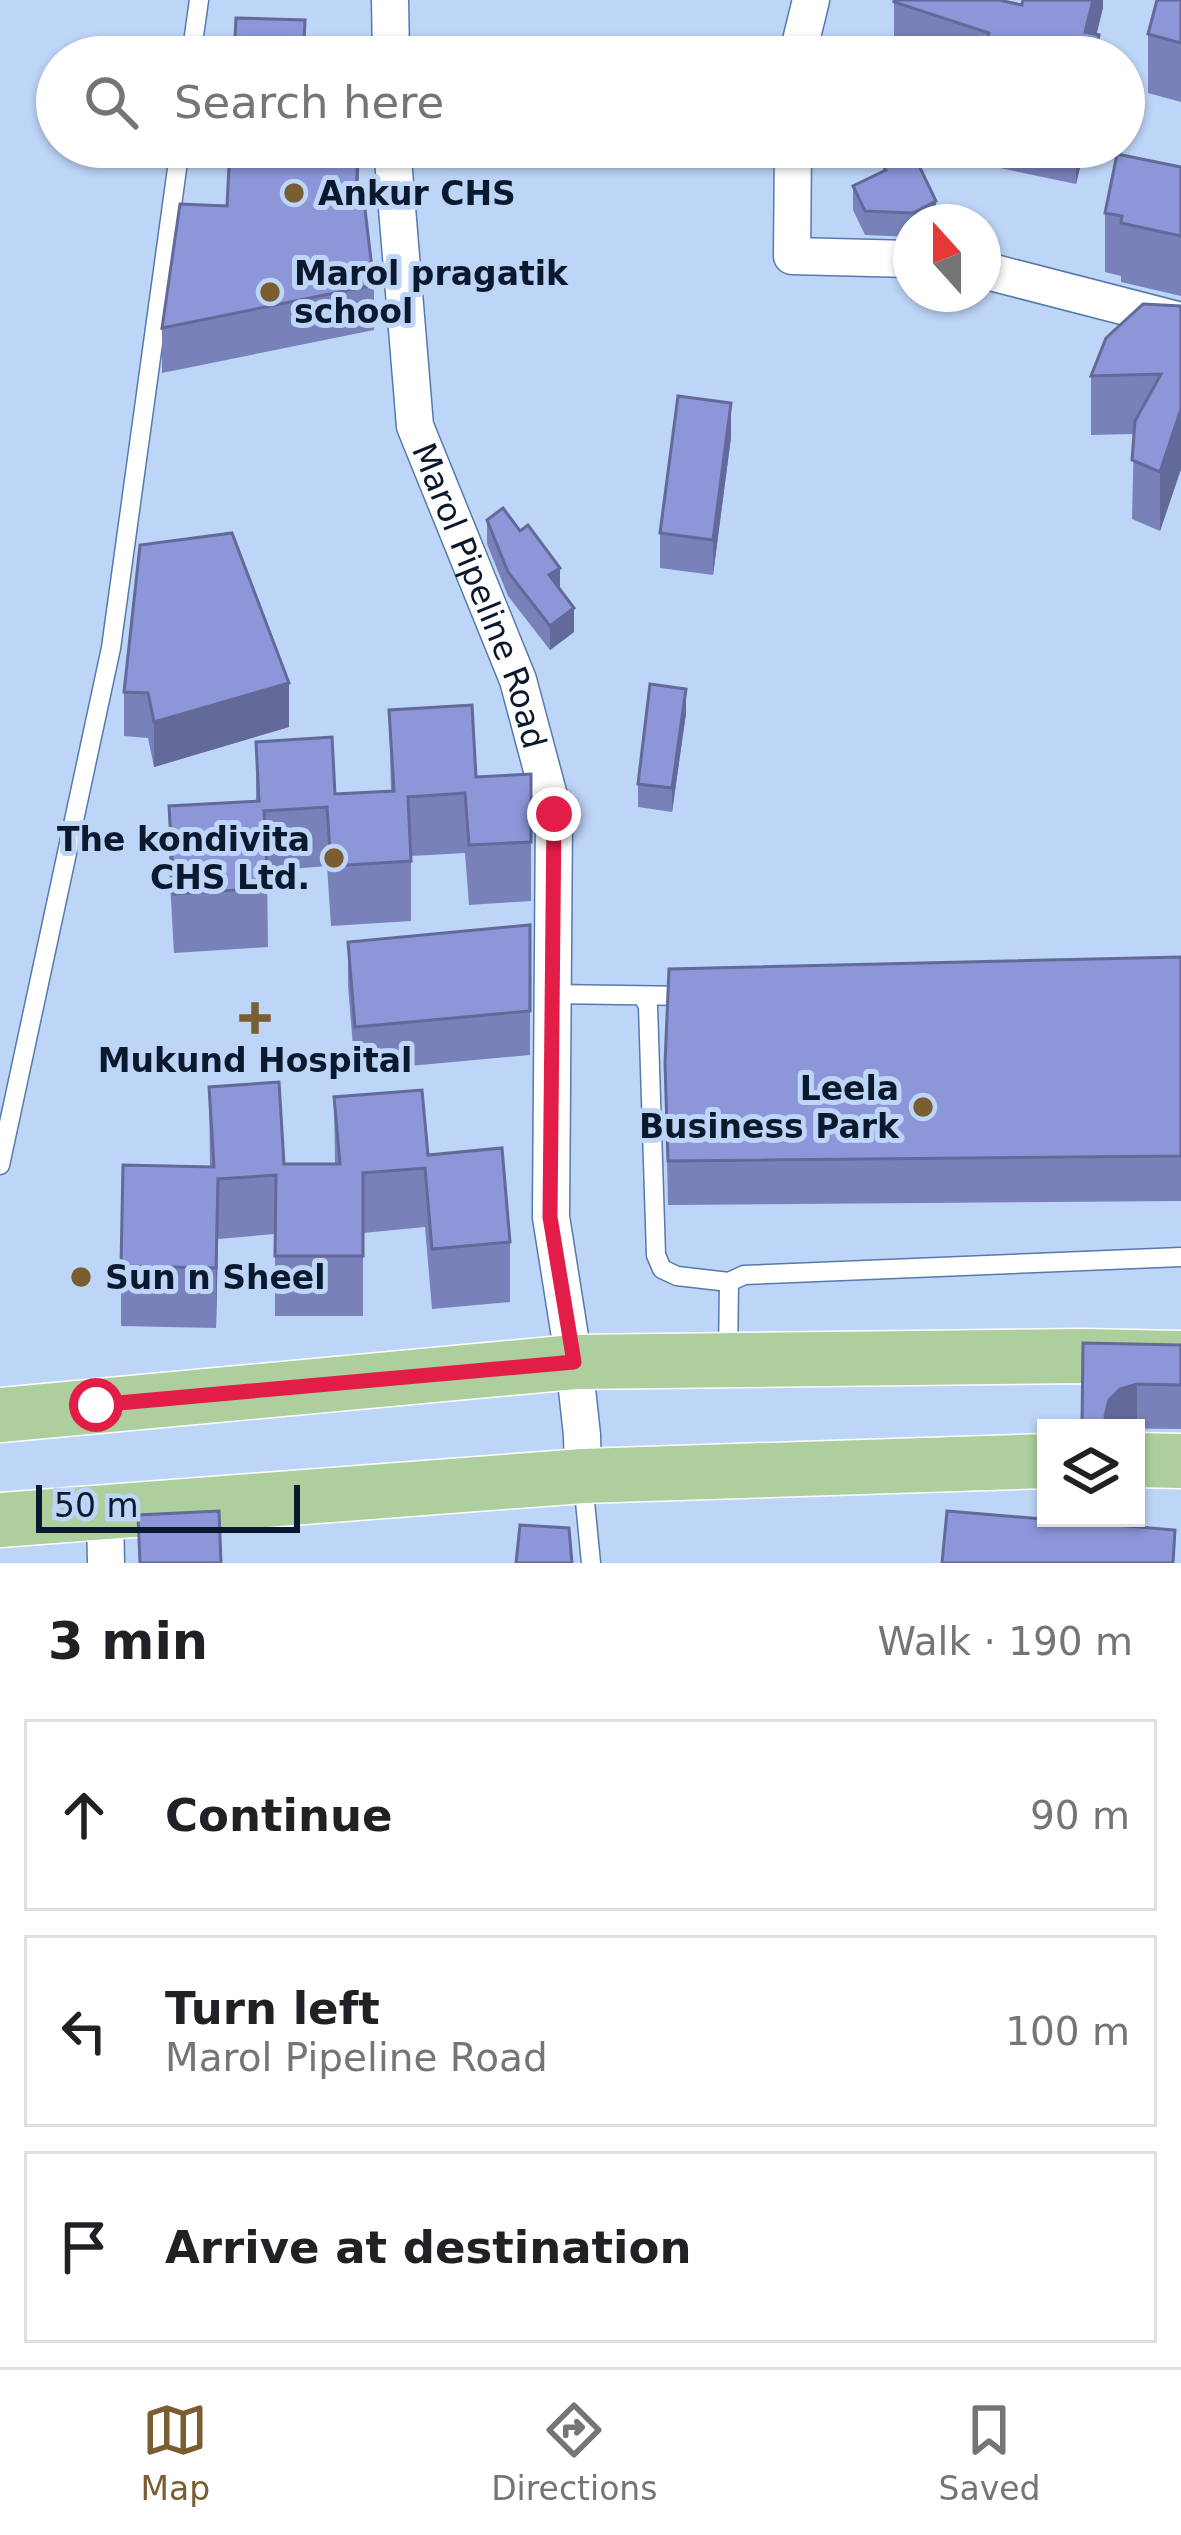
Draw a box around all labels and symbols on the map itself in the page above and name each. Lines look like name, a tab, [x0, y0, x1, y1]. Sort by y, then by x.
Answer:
place label: Ankur CHS	[318, 174, 516, 213]
marker: Ankur CHS	[281, 180, 307, 206]
north arrow	[893, 204, 1001, 312]
place label: Marol pragatik school	[294, 254, 569, 331]
marker: Marol pragatik school	[257, 279, 283, 305]
street label: Marol Pipeline Road	[404, 437, 554, 753]
route end	[527, 787, 581, 841]
place label: The kondivita CHS Ltd.	[57, 820, 310, 897]
marker: The kondivita CHS Ltd.	[321, 845, 347, 871]
marker: Mukund Hospital	[239, 1002, 271, 1034]
place label: Mukund Hospital	[98, 1041, 412, 1080]
place label: Leela Business Park	[639, 1069, 900, 1146]
marker: Leela Business Park	[910, 1094, 936, 1120]
place label: Sun n Sheel	[105, 1258, 326, 1297]
marker: Sun n Sheel	[68, 1264, 94, 1290]
route start	[69, 1378, 123, 1432]
scale bar	[36, 1479, 300, 1532]

